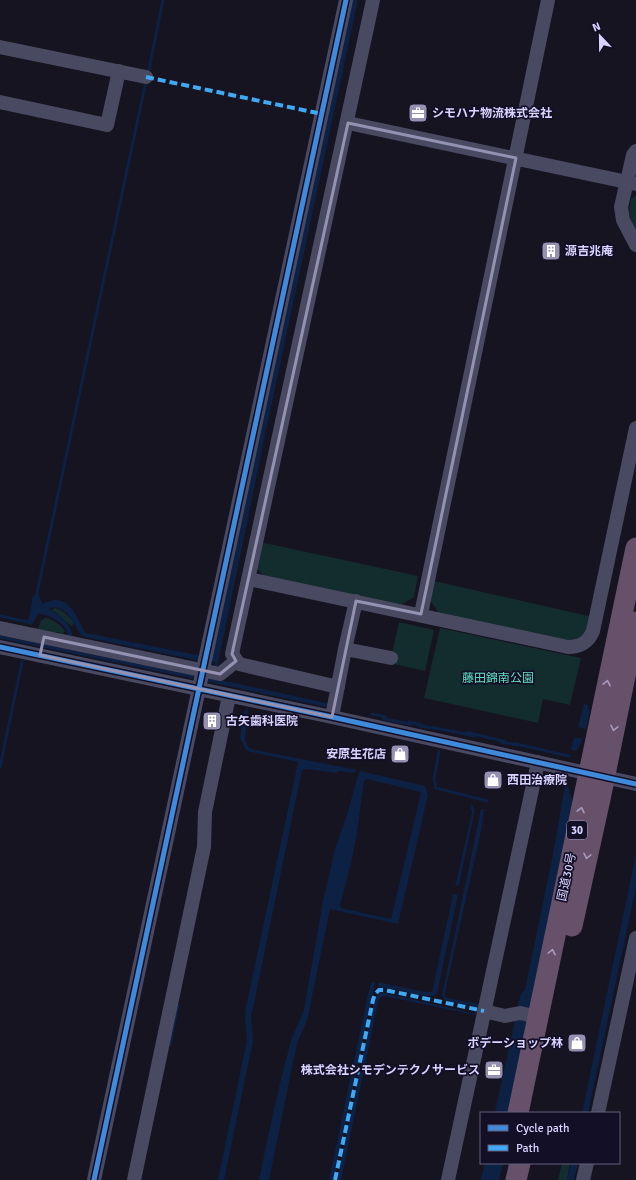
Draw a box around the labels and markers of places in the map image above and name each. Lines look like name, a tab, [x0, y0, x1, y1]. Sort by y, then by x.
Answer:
office icon: シモハナ物流株式会社	[407, 102, 429, 124]
place label: シモハナ物流株式会社	[432, 106, 552, 121]
building icon: 源吉兆庵	[540, 240, 562, 262]
place label: 源吉兆庵	[565, 244, 613, 259]
building icon: 古矢歯科医院	[201, 710, 223, 732]
place label: 古矢歯科医院	[226, 714, 298, 729]
shop icon: 安原生花店	[389, 743, 411, 765]
place label: 安原生花店	[326, 747, 386, 762]
shop icon: 西田治療院	[482, 769, 504, 791]
place label: 西田治療院	[507, 773, 567, 788]
shop icon: ボデーショップ林	[566, 1032, 588, 1054]
place label: ボデーショップ林	[467, 1036, 563, 1051]
office icon: 株式会社シモデンテクノサービス	[483, 1059, 505, 1081]
place label: 株式会社シモデンテクノサービス	[301, 1063, 480, 1078]

